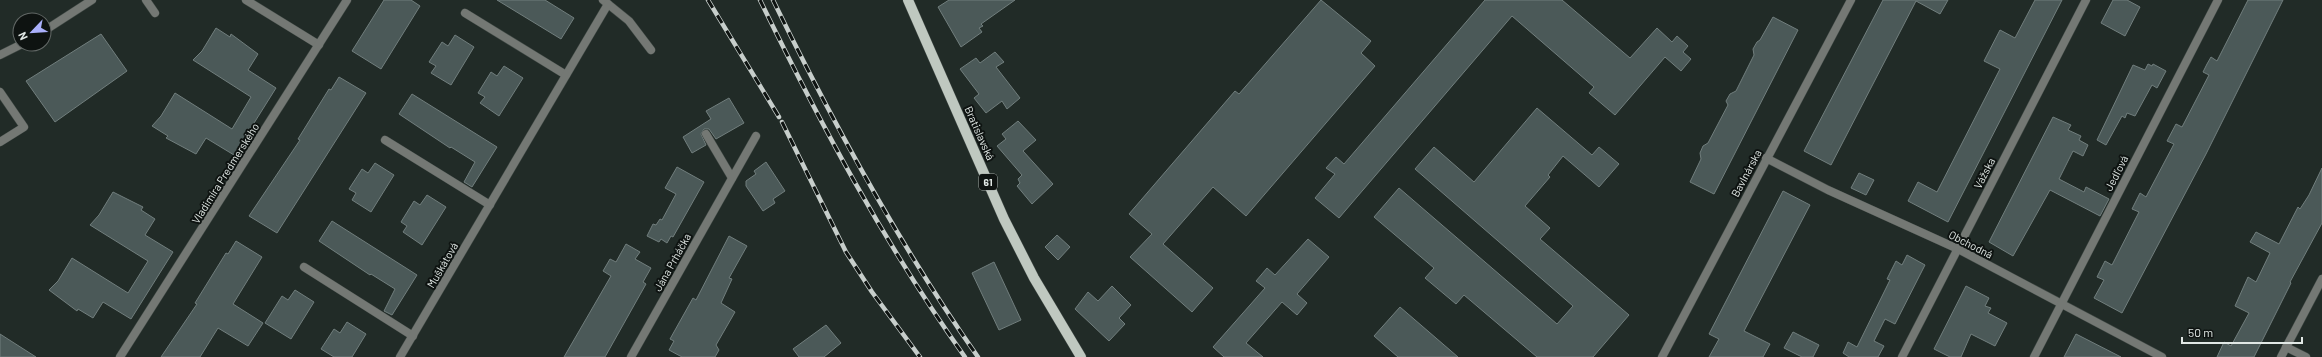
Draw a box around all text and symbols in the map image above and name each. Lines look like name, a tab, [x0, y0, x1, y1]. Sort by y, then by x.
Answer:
north arrow	[12, 12, 52, 52]
text: N	[15, 30, 30, 43]
street label: Bratislavská	[962, 104, 998, 162]
street label: Vladimíra Predmerského	[189, 120, 261, 226]
street label: Bavlnárska	[1728, 147, 1764, 199]
street label: Jedľová	[2102, 153, 2130, 193]
street label: Vážska	[1971, 155, 1997, 191]
road number: 61	[979, 174, 997, 190]
street label: Obchodná	[1947, 227, 1995, 261]
street label: Jána Prháčka	[651, 231, 693, 293]
street label: Muškátová	[424, 240, 460, 290]
scale bar	[2182, 319, 2302, 345]
text: 50 m	[2188, 325, 2213, 339]

